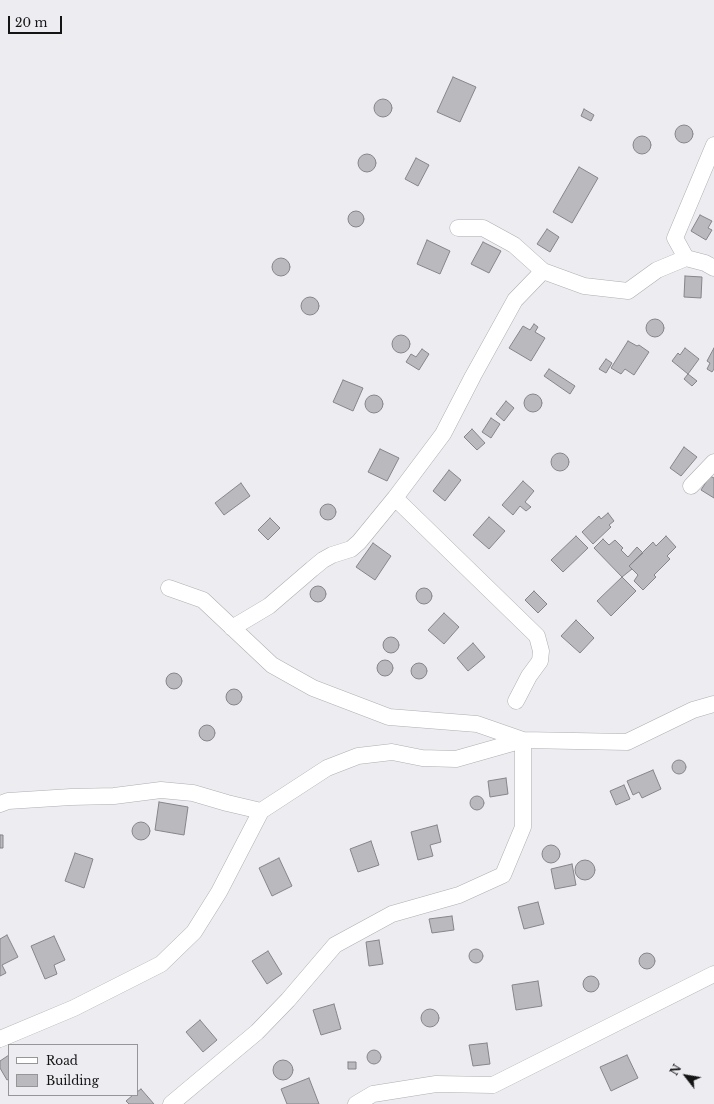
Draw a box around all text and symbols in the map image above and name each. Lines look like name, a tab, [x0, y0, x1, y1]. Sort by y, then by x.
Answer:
scale bar	[10, 8, 64, 34]
text: 20 m	[15, 15, 47, 30]
legend	[8, 1044, 138, 1096]
text: Road	[46, 1053, 78, 1068]
north arrow	[666, 1056, 706, 1096]
text: N	[667, 1062, 684, 1078]
text: Building	[46, 1073, 99, 1088]

